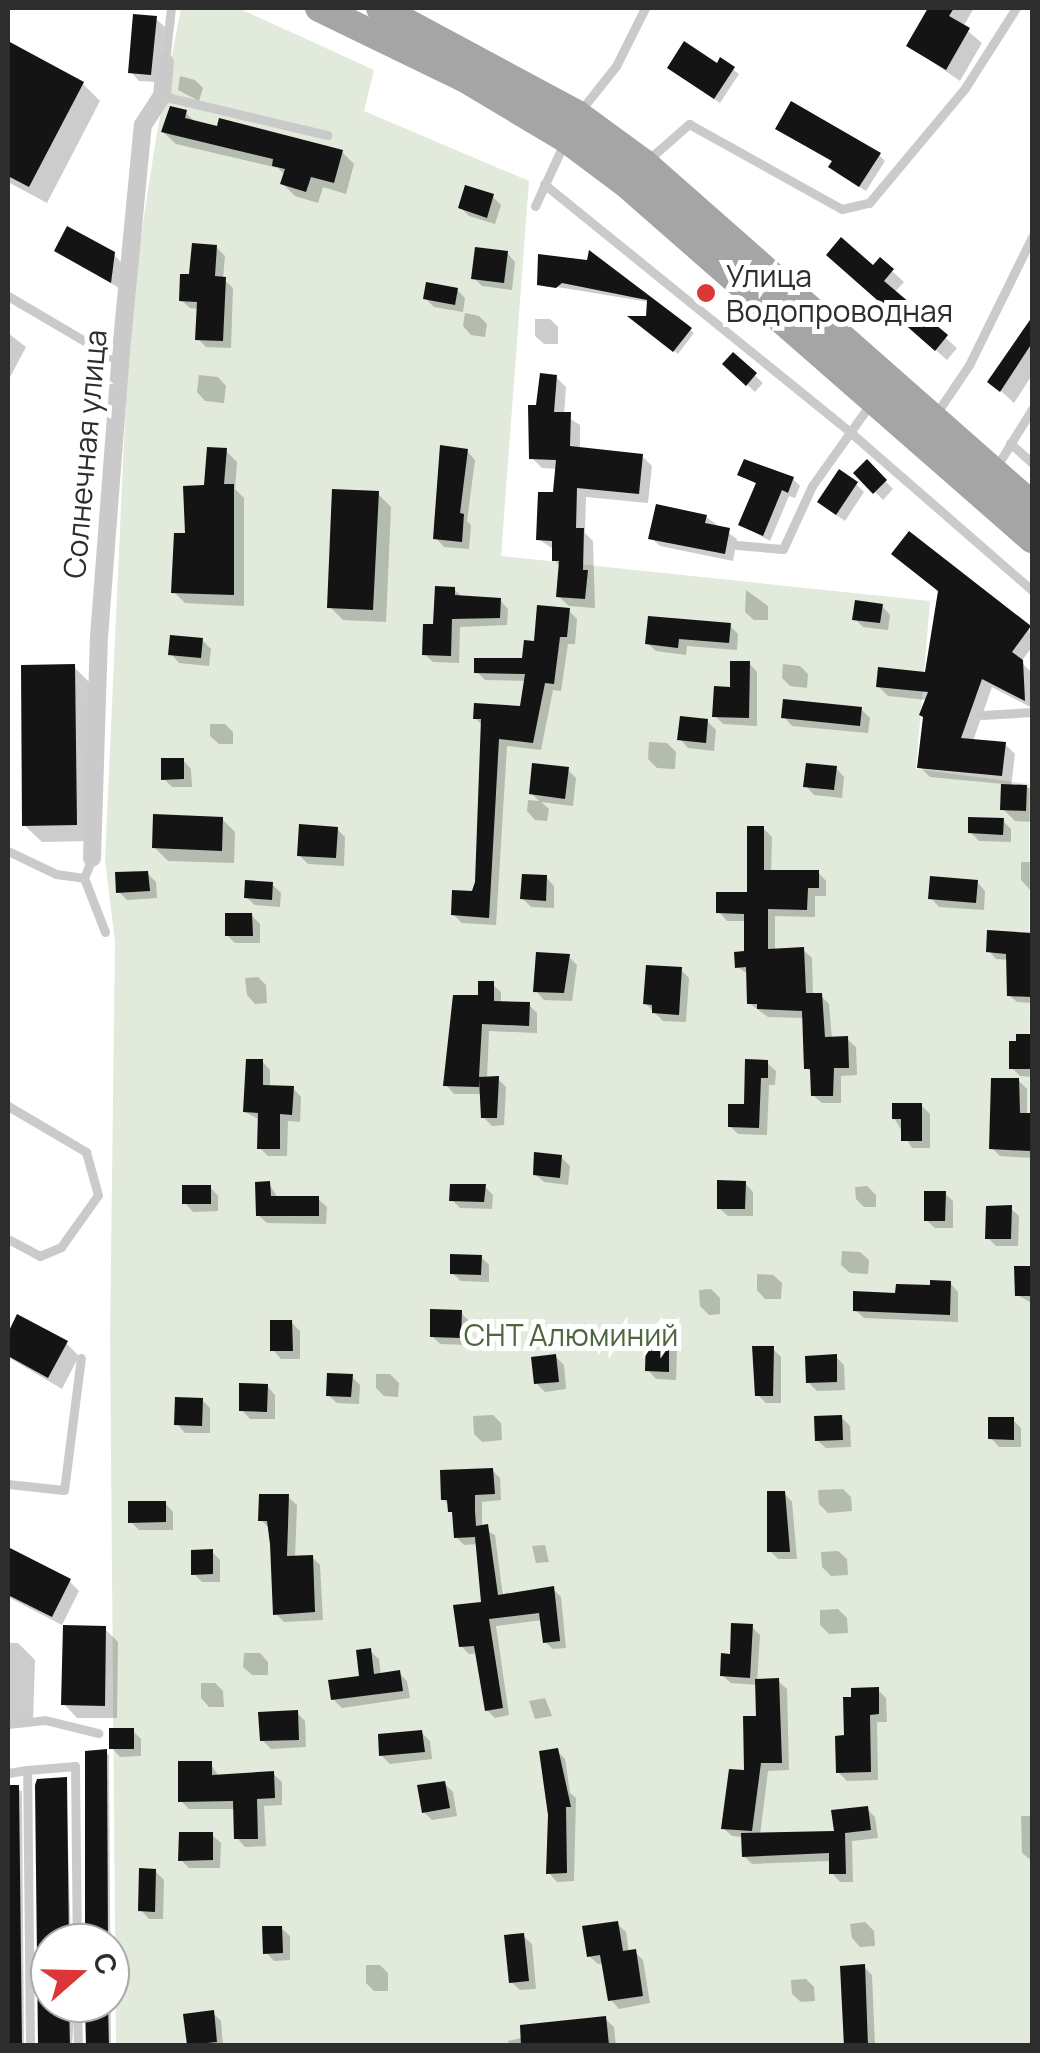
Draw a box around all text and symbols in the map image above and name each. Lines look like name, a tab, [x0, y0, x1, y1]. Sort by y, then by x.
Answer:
place label: Улица Водопроводная	[726, 258, 953, 328]
marker: Улица Водопроводная	[695, 282, 717, 304]
street label: Солнечная улица	[56, 328, 114, 580]
park label: СНТ Алюминий	[463, 1317, 679, 1353]
north arrow	[30, 1923, 130, 2023]
text: С	[85, 1947, 128, 1980]

